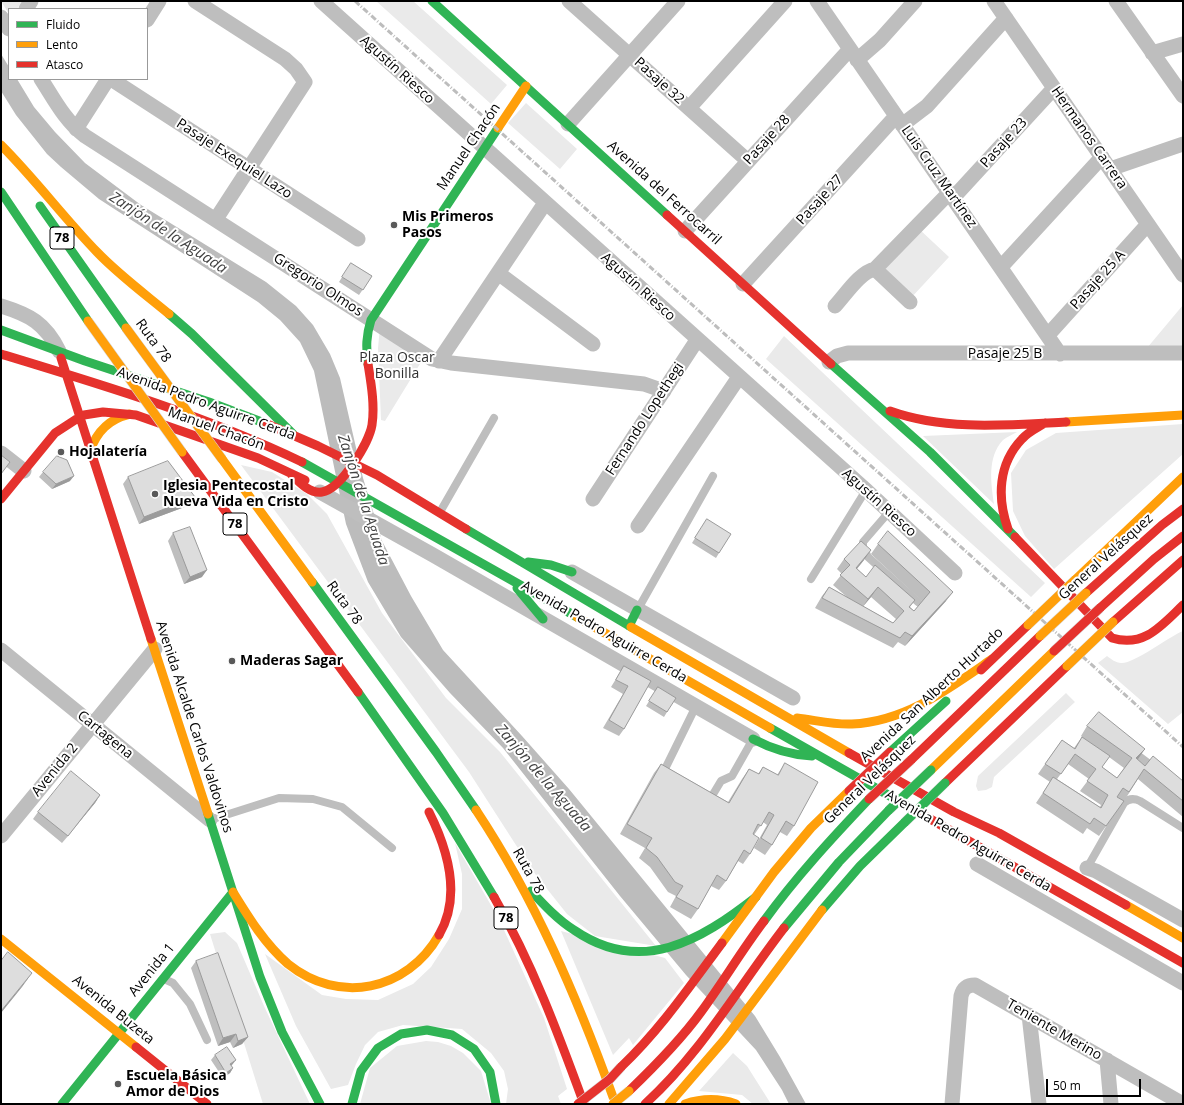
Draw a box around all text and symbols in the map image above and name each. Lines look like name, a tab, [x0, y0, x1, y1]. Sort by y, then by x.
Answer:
legend	[8, 8, 148, 80]
text: Fluido	[46, 16, 80, 33]
street label: Agustín Riesco	[356, 32, 438, 108]
text: Lento	[46, 36, 78, 53]
street label: Pasaje 32	[630, 54, 688, 108]
text: Atasco	[46, 56, 83, 73]
street label: Hermanos Carrera	[1047, 83, 1131, 193]
street label: Manuel Chacón	[434, 100, 504, 194]
street label: Pasaje 28	[740, 111, 794, 169]
street label: Pasaje 23	[977, 114, 1031, 172]
street label: Pasaje Exequiel Lazo	[173, 115, 295, 203]
street label: Luis Cruz Martínez	[898, 123, 980, 231]
street label: Avenida del Ferrocarril	[604, 137, 724, 249]
street label: Pasaje 27	[793, 171, 847, 229]
water label: Zanjón de la Aguada	[106, 188, 230, 278]
place label: Mis Primeros Pasos	[402, 209, 493, 242]
marker: Mis Primeros Pasos	[389, 220, 399, 230]
road number: 78	[50, 227, 74, 249]
street label: Pasaje 25 A	[1067, 247, 1129, 313]
street label: Agustín Riesco	[597, 249, 679, 325]
street label: Gregorio Olmos	[270, 250, 366, 320]
street label: Ruta 78	[132, 316, 174, 366]
street label: Pasaje 25 B	[968, 346, 1042, 362]
park label: Plaza Oscar Bonilla	[359, 350, 435, 382]
street label: Fernando Lopethegi	[602, 359, 688, 479]
street label: Avenida Pedro Aguirre Cerda	[114, 364, 298, 444]
street label: Manuel Chacón	[165, 404, 267, 454]
water label: Zanjón de la Aguada	[333, 432, 393, 568]
place label: Hojalatería	[69, 444, 147, 460]
marker: Hojalatería	[56, 447, 66, 457]
street label: Agustín Riesco	[838, 465, 920, 541]
place label: Iglesia Pentecostal Nueva Vida en Cristo	[163, 478, 309, 510]
marker: Iglesia Pentecostal Nueva Vida en Cristo	[150, 489, 160, 499]
street label: General Velásquez	[1055, 510, 1157, 604]
road number: 78	[223, 513, 247, 535]
street label: Ruta 78	[323, 578, 365, 628]
street label: Avenida Pedro Aguirre Cerda	[518, 578, 690, 686]
street label: Avenida Alcalde Carlos Valdovinos	[152, 619, 236, 835]
street label: Avenida San Alberto Hurtado	[857, 624, 1007, 766]
place label: Maderas Sagar	[240, 653, 343, 669]
marker: Maderas Sagar	[227, 656, 237, 666]
street label: Cartagena	[74, 707, 136, 763]
water label: Zanjón de la Aguada	[491, 721, 595, 835]
street label: General Velásquez	[821, 732, 919, 828]
street label: Avenida 2	[28, 740, 82, 800]
street label: Avenida Pedro Aguirre Cerda	[882, 787, 1054, 895]
street label: Ruta 78	[509, 845, 547, 897]
road number: 78	[494, 907, 518, 929]
street label: Avenida 1	[125, 940, 179, 1000]
street label: Avenida Buzeta	[69, 972, 157, 1048]
street label: Teniente Merino	[1003, 996, 1105, 1064]
place label: Escuela Básica Amor de Dios	[126, 1068, 227, 1100]
scale bar	[1048, 1071, 1143, 1097]
text: 50 m	[1053, 1077, 1081, 1094]
marker: Escuela Básica Amor de Dios	[113, 1079, 123, 1089]

